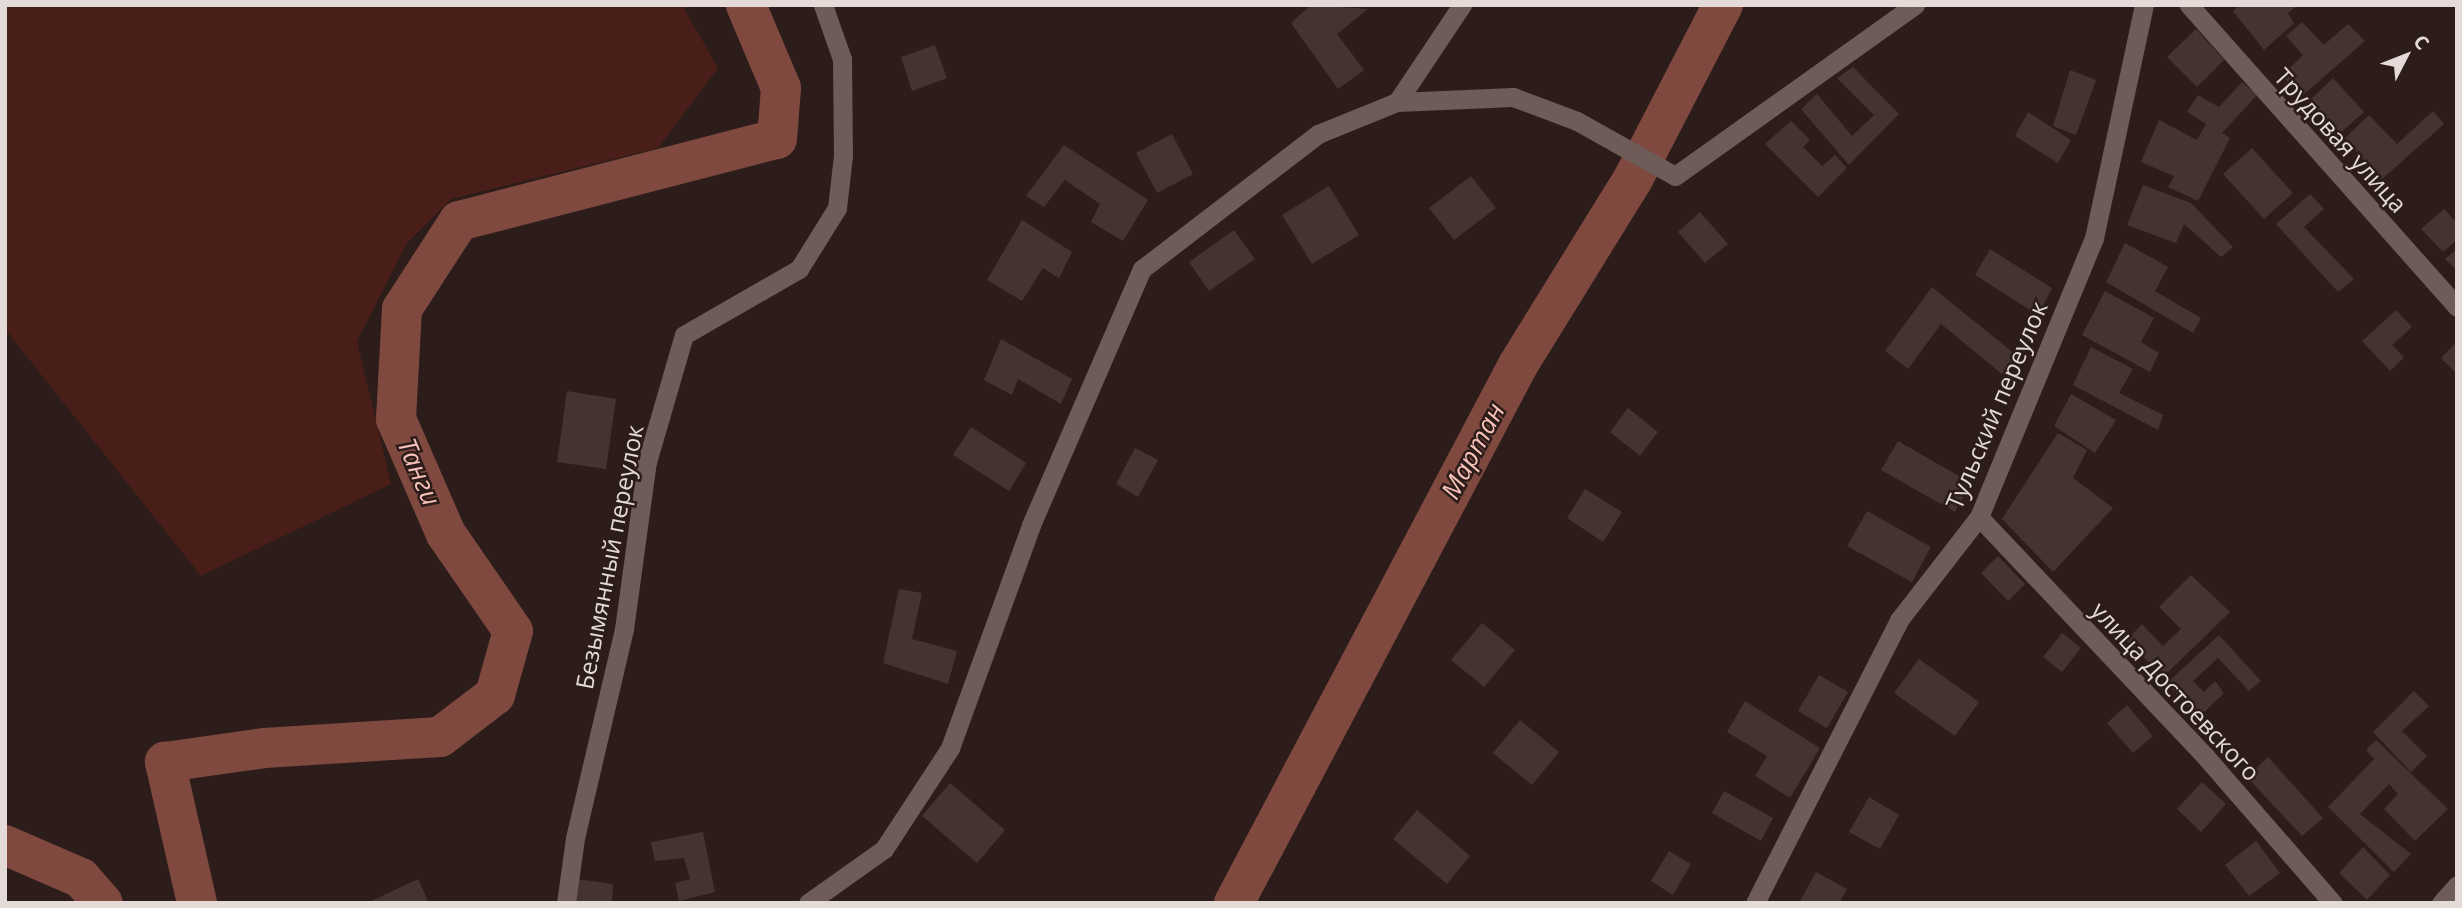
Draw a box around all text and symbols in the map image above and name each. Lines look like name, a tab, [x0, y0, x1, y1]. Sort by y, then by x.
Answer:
north arrow	[2371, 21, 2441, 91]
text: С	[2408, 29, 2435, 55]
street label: Трудовая улица	[2269, 62, 2413, 218]
street label: Тульский переулок	[1939, 297, 2053, 513]
water label: Мартан	[1435, 398, 1511, 504]
street label: Безымянный переулок	[569, 422, 649, 692]
water label: Танги	[391, 434, 447, 510]
street label: улица Достоевского	[2086, 596, 2266, 786]

